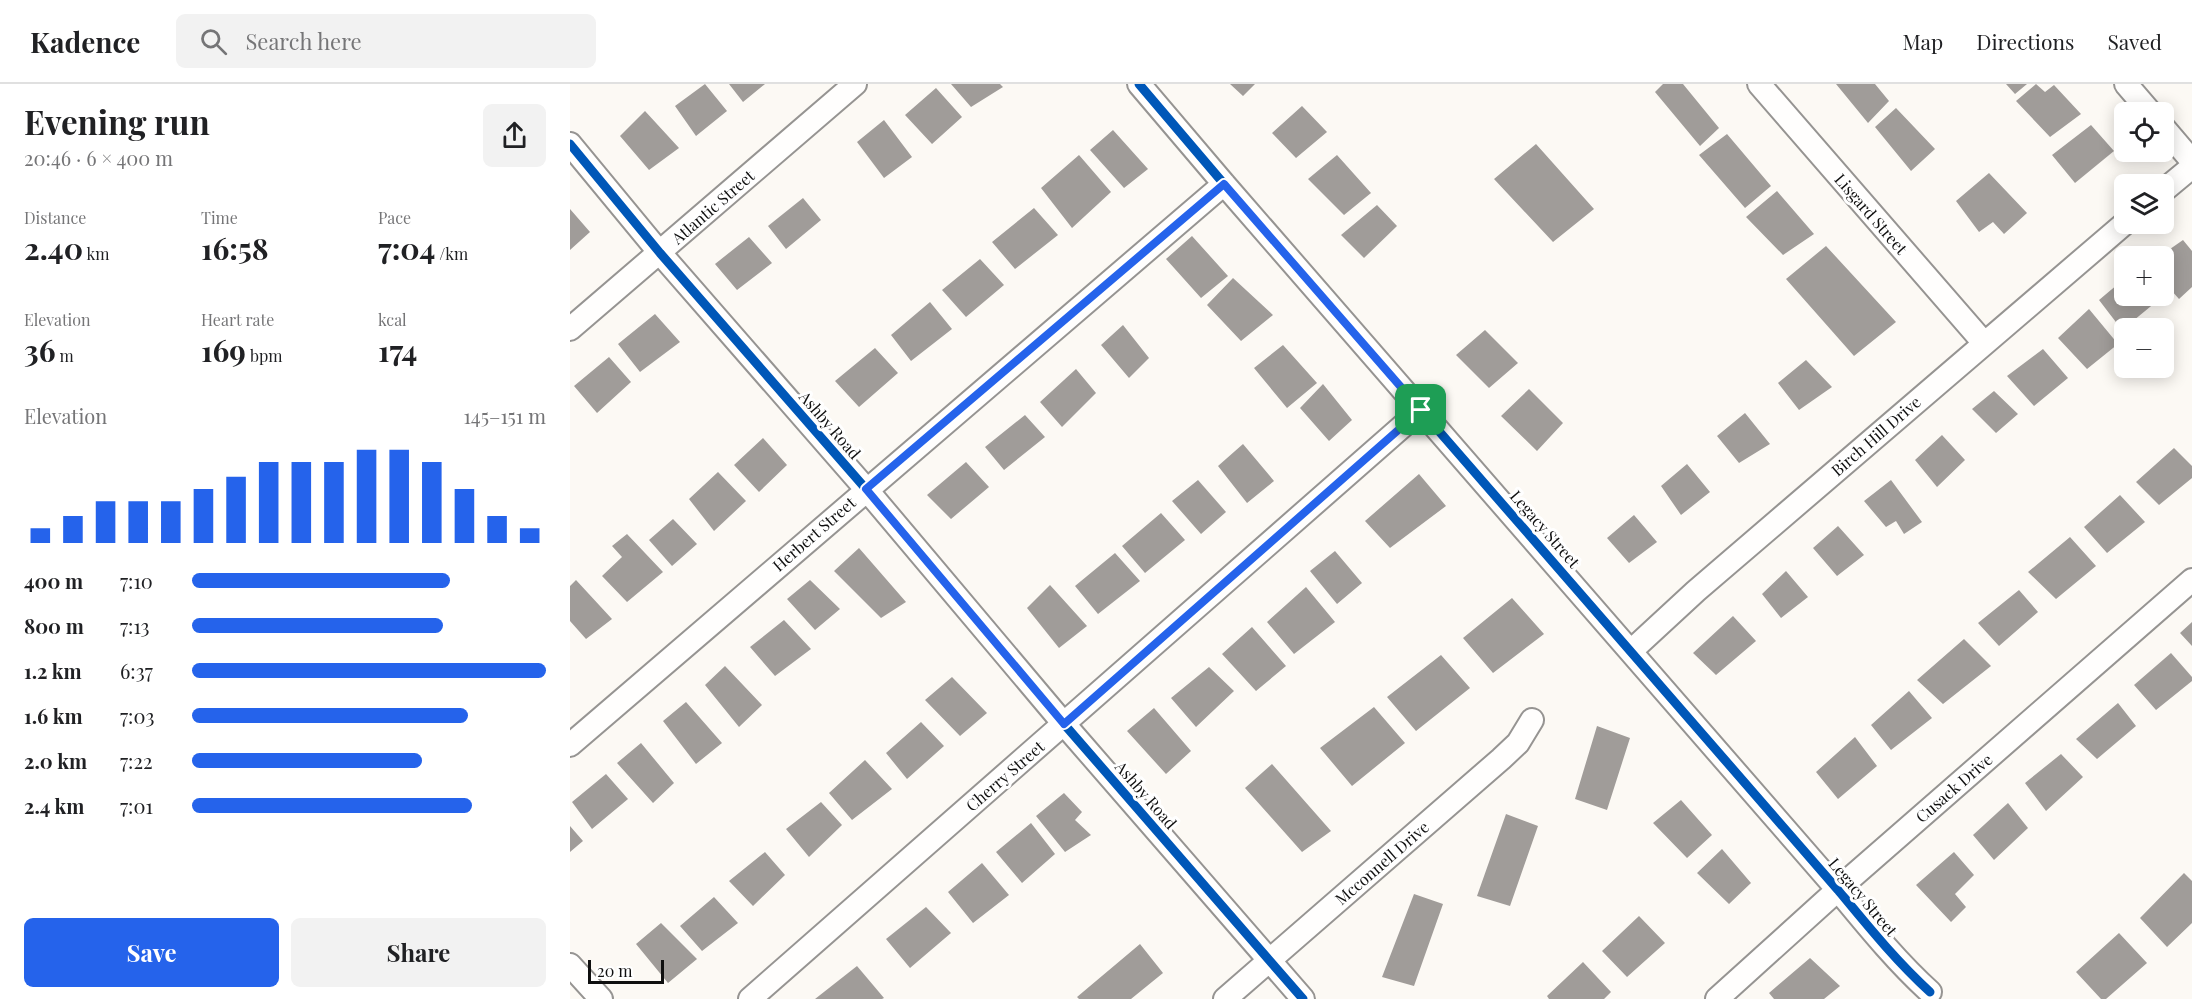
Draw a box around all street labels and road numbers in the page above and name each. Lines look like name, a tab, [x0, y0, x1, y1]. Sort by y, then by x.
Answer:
street label: Atlantic Street	[666, 165, 759, 249]
street label: Lisgard Street	[1830, 169, 1913, 259]
street label: Ashby Road	[794, 386, 866, 463]
street label: Birch Hill Drive	[1827, 391, 1925, 480]
street label: Legacy Street	[1506, 486, 1585, 572]
street label: Herbert Street	[768, 492, 860, 575]
street label: Cherry Street	[961, 736, 1049, 815]
street label: Cusack Drive	[1911, 749, 1996, 827]
street label: Ashby Road	[1110, 756, 1182, 833]
street label: Mcconnell Drive	[1330, 816, 1433, 909]
street label: Legacy Street	[1824, 853, 1903, 940]

